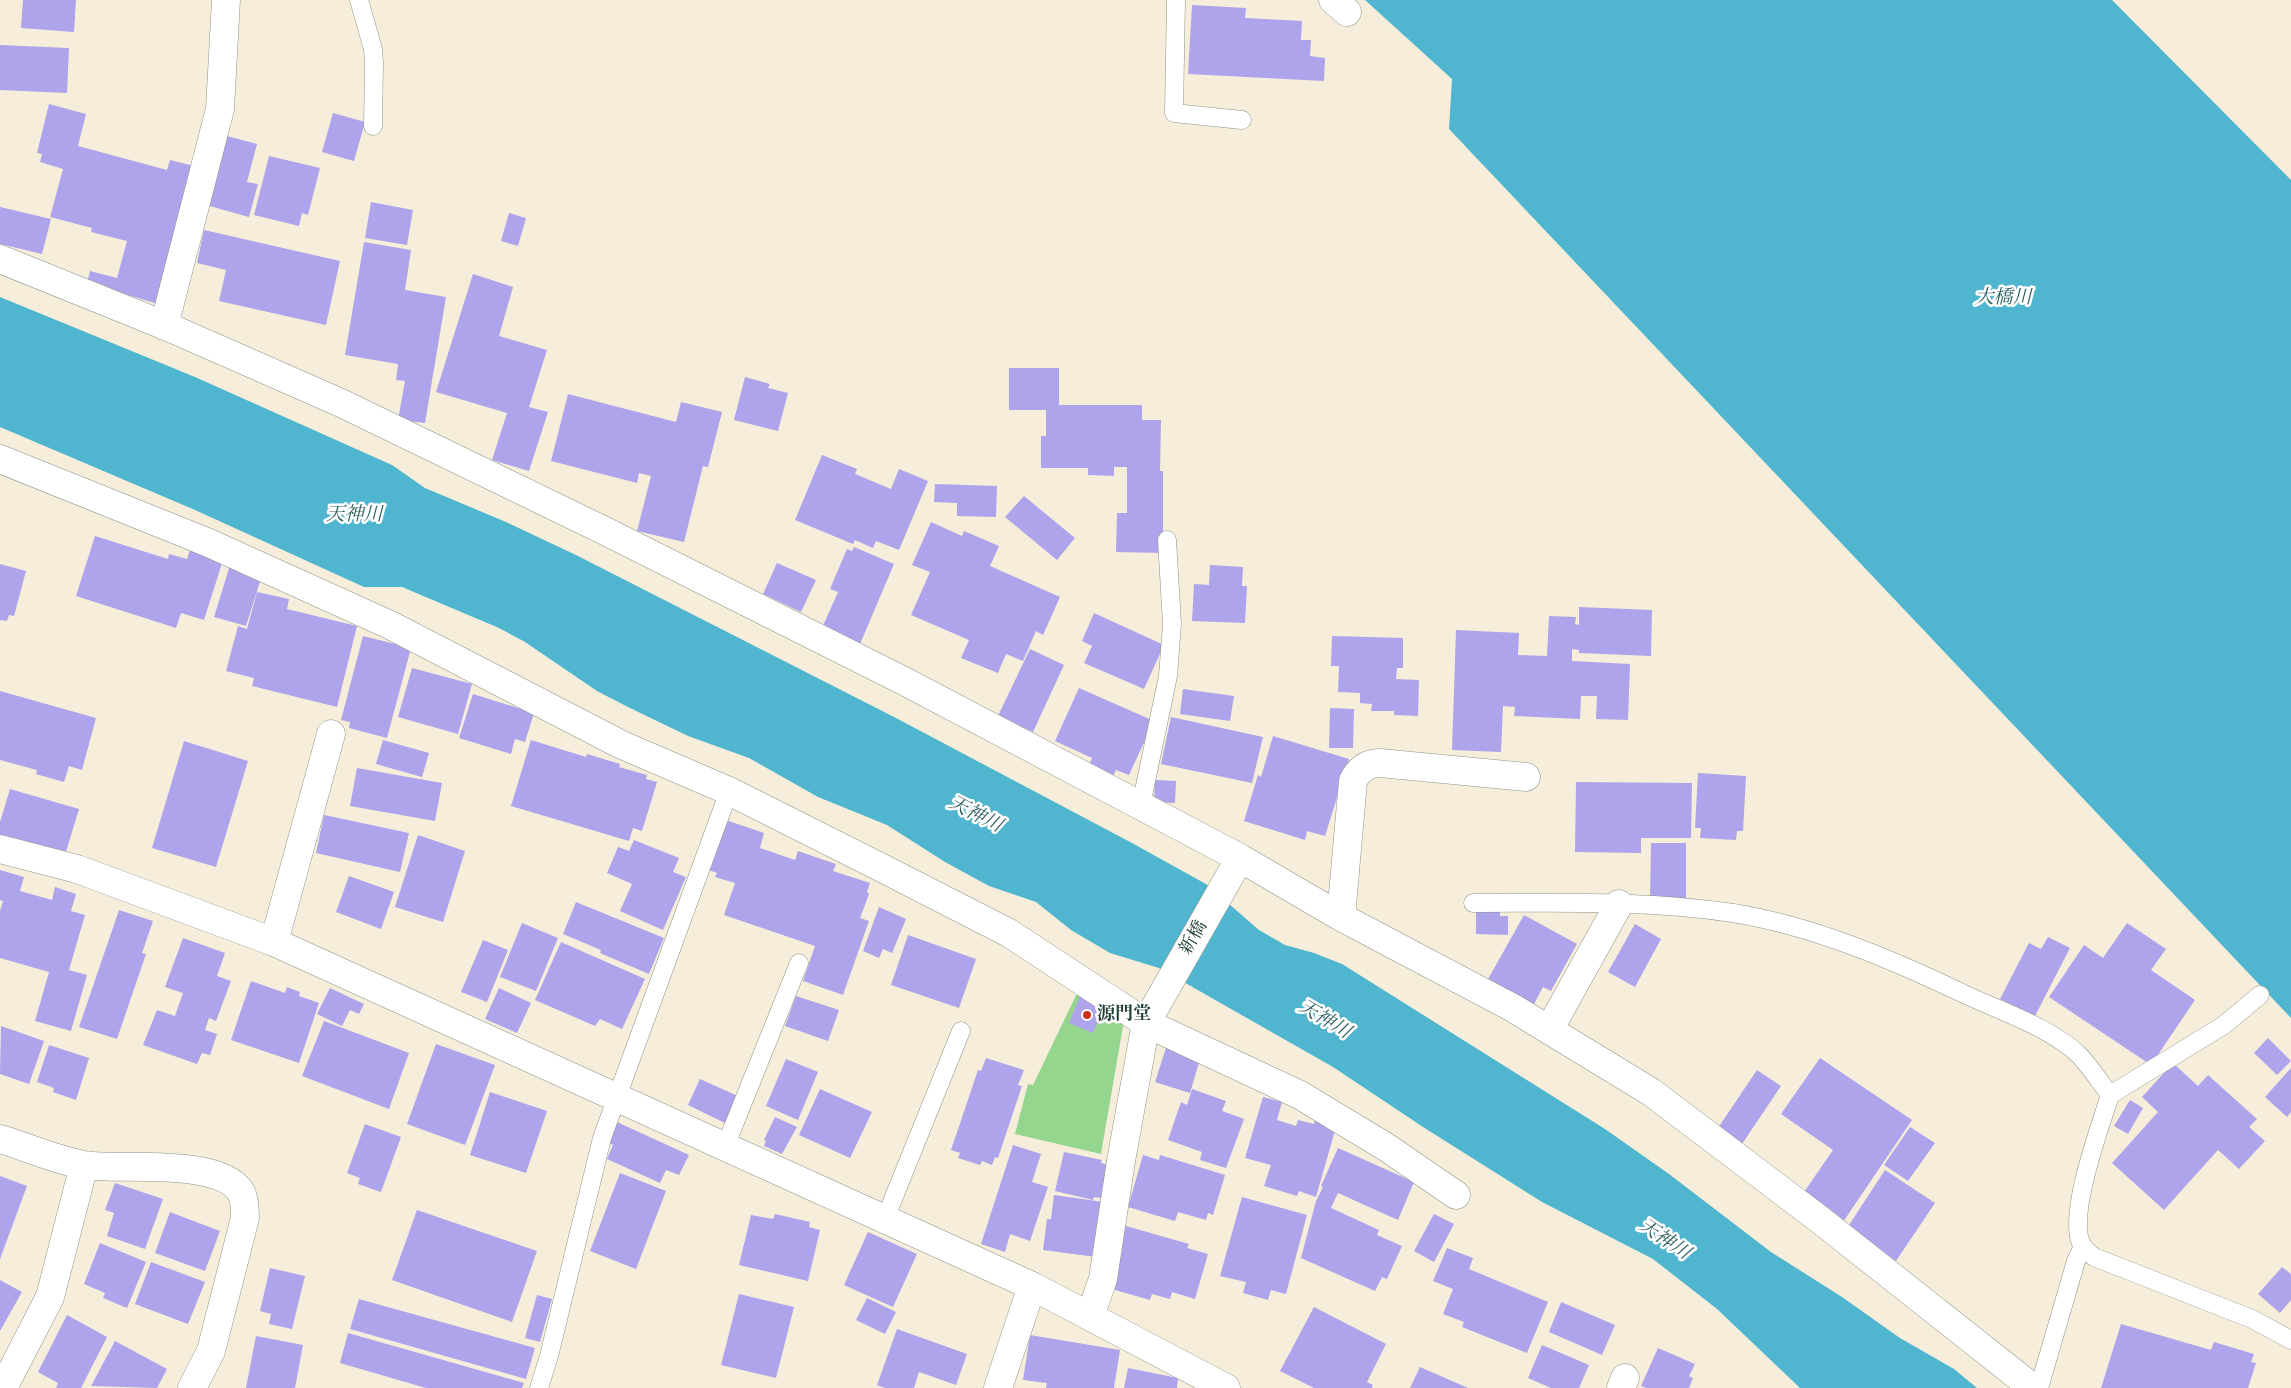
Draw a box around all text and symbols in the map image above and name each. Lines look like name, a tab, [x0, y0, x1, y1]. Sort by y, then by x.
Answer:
water label: 大橋川	[1975, 287, 2031, 309]
water label: 天神川	[326, 504, 382, 526]
water label: 天神川	[944, 792, 1006, 838]
street label: 新橋	[1176, 917, 1212, 959]
water label: 天神川	[1294, 996, 1354, 1044]
place label: 源門堂	[1097, 1004, 1151, 1026]
marker: 源門堂	[1081, 1009, 1093, 1021]
water label: 天神川	[1634, 1215, 1694, 1265]

